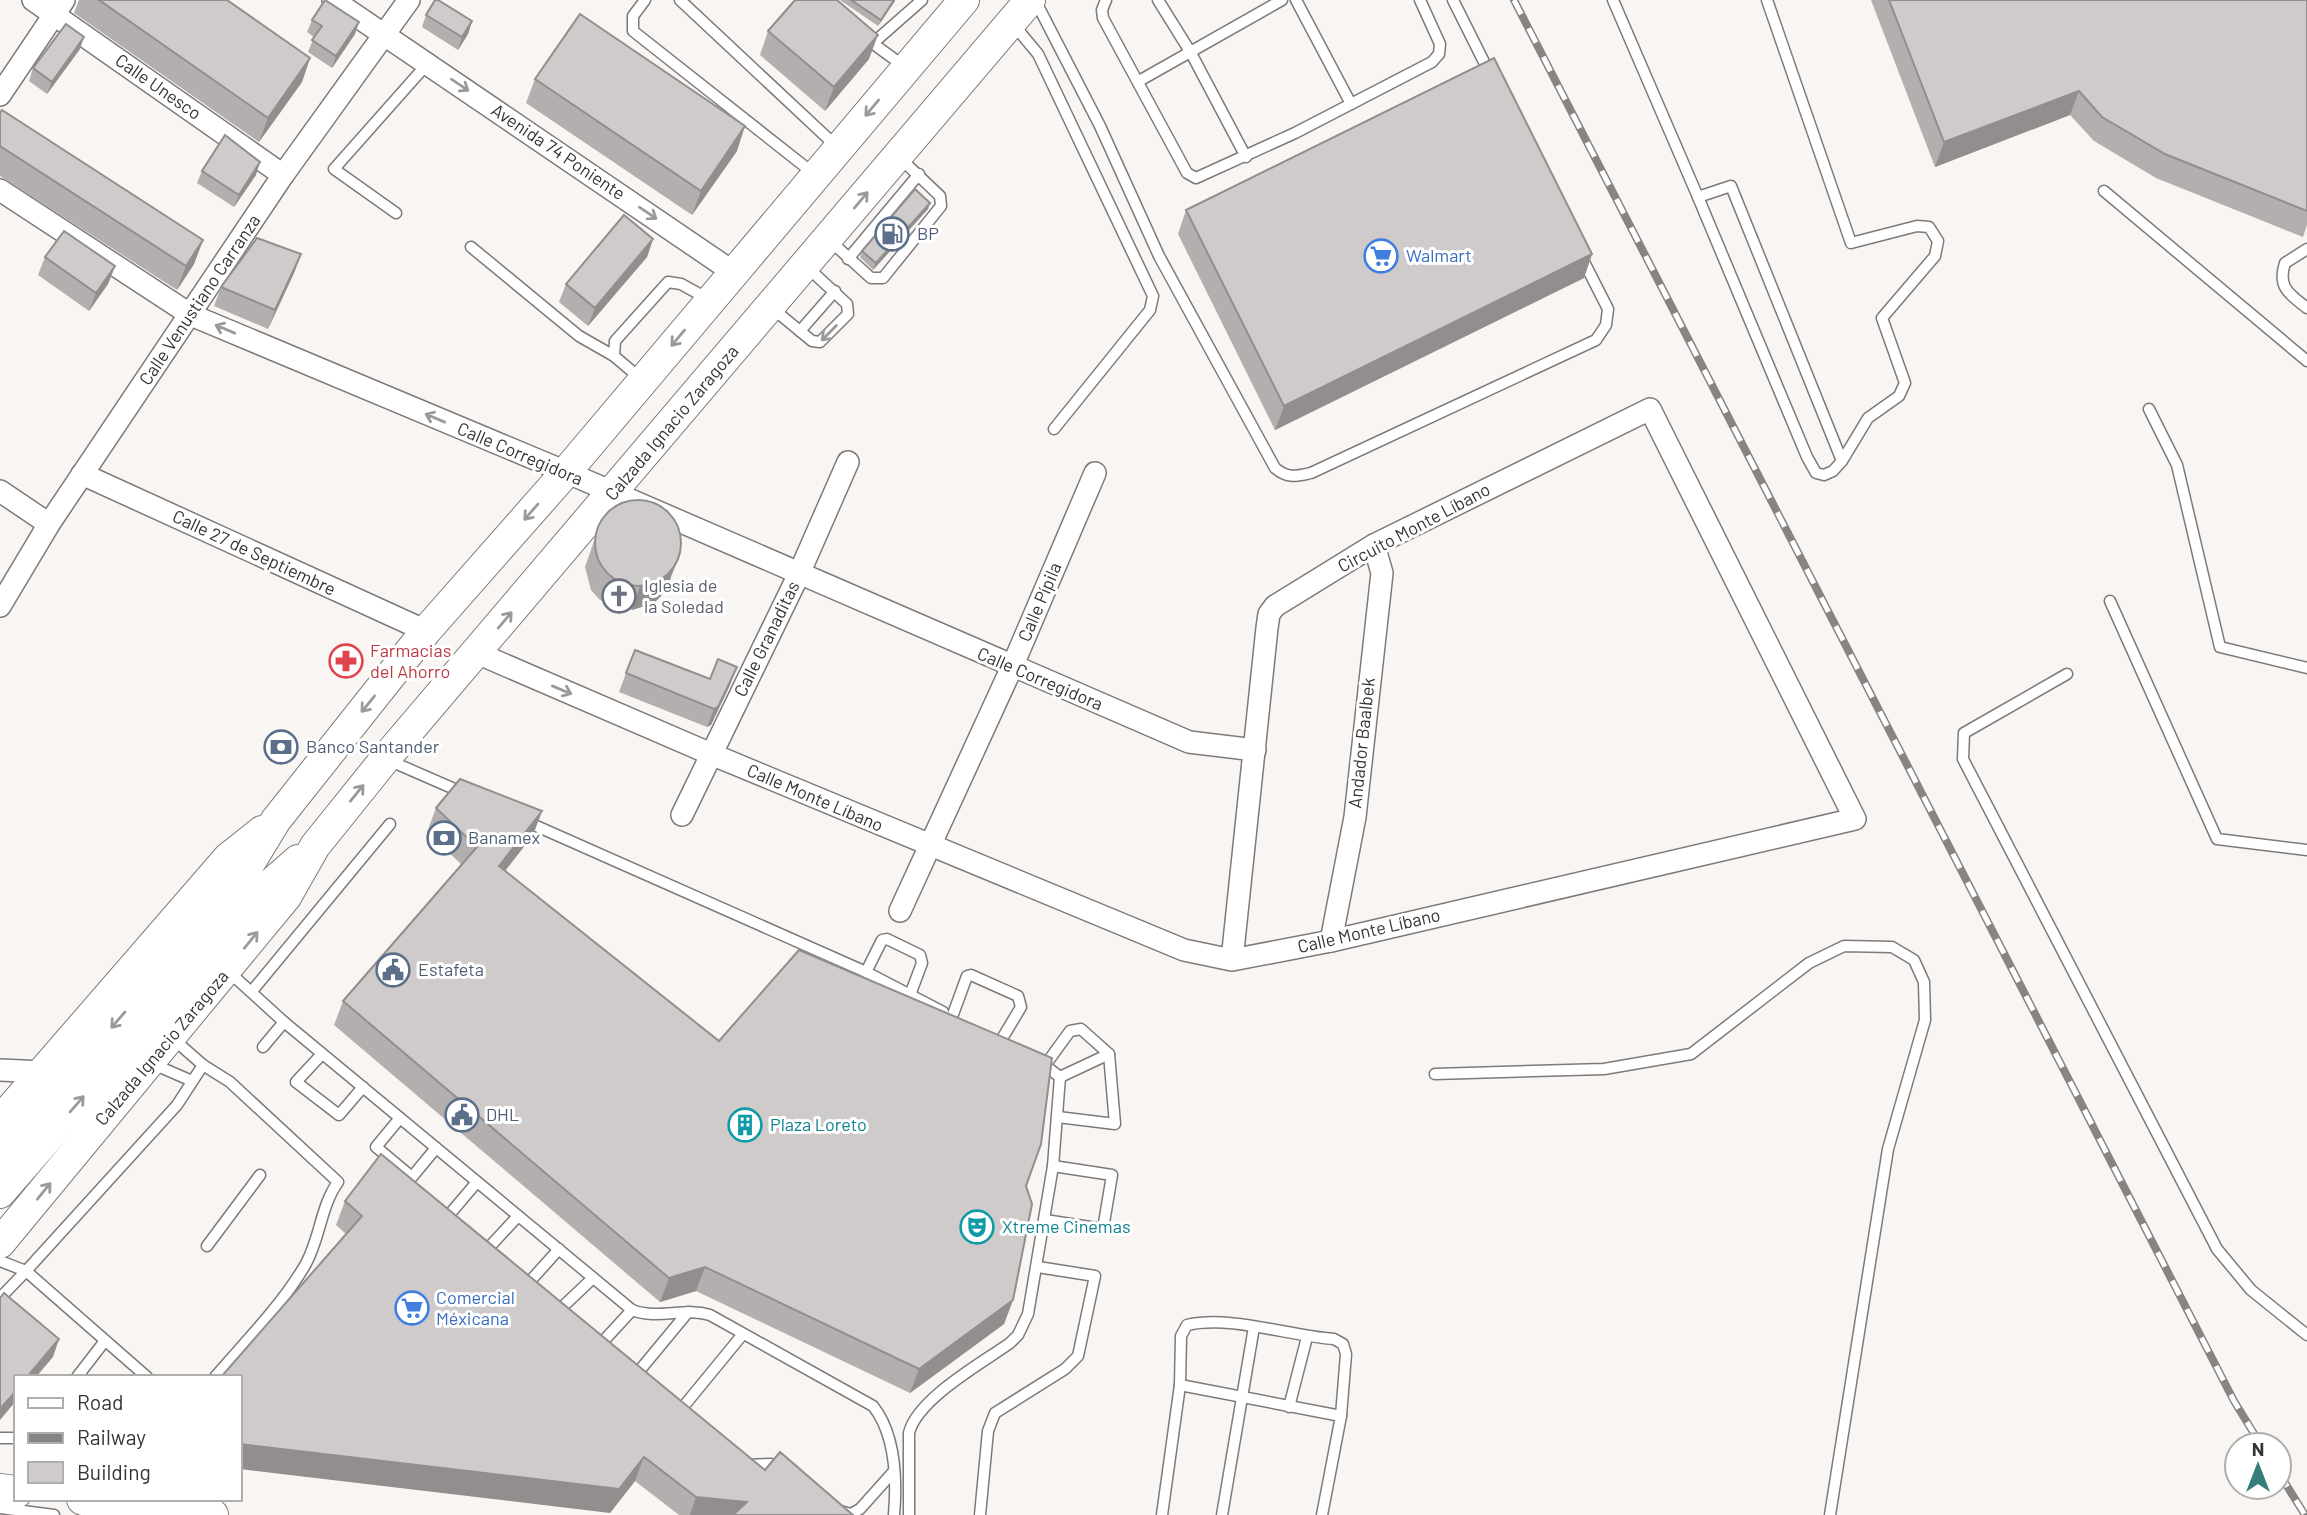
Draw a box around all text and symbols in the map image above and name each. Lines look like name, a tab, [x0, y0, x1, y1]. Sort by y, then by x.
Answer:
street label: Calle Unesco	[111, 49, 206, 124]
one-way arrow	[450, 78, 469, 92]
street label: Avenida 74 Poniente	[487, 98, 630, 204]
one-way arrow	[864, 99, 880, 117]
one-way arrow	[854, 191, 869, 209]
one-way arrow	[638, 206, 657, 221]
street label: Calle Venustiano Carranza	[134, 210, 265, 389]
fuel station icon: BP	[873, 215, 911, 253]
place label: BP	[917, 222, 939, 244]
supermarket icon: Walmart	[1362, 237, 1400, 275]
place label: Walmart	[1406, 244, 1472, 266]
one-way arrow	[215, 322, 236, 335]
one-way arrow	[821, 324, 838, 341]
one-way arrow	[670, 328, 686, 346]
street label: Calzada Ignacio Zaragoza	[600, 340, 743, 504]
one-way arrow	[425, 410, 446, 423]
street label: Calle Corregidora	[454, 417, 587, 489]
street label: Circuito Monte Líbano	[1334, 478, 1494, 577]
one-way arrow	[523, 502, 539, 520]
street label: Calle 27 de Septiembre	[169, 505, 340, 600]
street label: Calle Pípila	[1013, 559, 1066, 644]
place label: Iglesia de la Soledad	[644, 574, 724, 617]
church icon: Iglesia de la Soledad	[600, 577, 638, 615]
street label: Calle Granaditas	[729, 577, 804, 700]
one-way arrow	[497, 611, 513, 629]
place label: Farmacias del Ahorro	[370, 639, 451, 682]
pharmacy icon: Farmacias del Ahorro	[327, 642, 365, 680]
street label: Calle Corregidora	[974, 642, 1107, 714]
street label: Andador Baalbek	[1343, 676, 1379, 809]
one-way arrow	[551, 684, 573, 697]
one-way arrow	[360, 694, 376, 712]
bank icon: Banco Santander	[262, 728, 300, 766]
place label: Banco Santander	[306, 735, 440, 757]
street label: Calle Monte Líbano	[744, 758, 887, 836]
one-way arrow	[350, 784, 365, 802]
bank icon: Banamex	[425, 819, 463, 857]
place label: Banamex	[468, 826, 540, 848]
street label: Calle Monte Líbano	[1295, 903, 1442, 957]
one-way arrow	[243, 931, 259, 949]
public building icon: Estafeta	[374, 951, 412, 989]
place label: Estafeta	[418, 958, 484, 980]
street label: Calzada Ignacio Zaragoza	[90, 965, 233, 1129]
one-way arrow	[110, 1011, 126, 1029]
one-way arrow	[69, 1096, 85, 1114]
public building icon: DHL	[443, 1096, 481, 1134]
place label: DHL	[486, 1103, 519, 1125]
building icon: Plaza Loreto	[726, 1106, 764, 1144]
place label: Plaza Loreto	[770, 1113, 867, 1135]
one-way arrow	[37, 1182, 52, 1200]
theatre icon: Xtreme Cinemas	[958, 1208, 996, 1246]
place label: Xtreme Cinemas	[1002, 1215, 1131, 1237]
place label: Comercial Méxicana	[436, 1286, 515, 1329]
supermarket icon: Comercial Méxicana	[393, 1289, 431, 1327]
legend	[14, 1375, 242, 1501]
text: Road	[77, 1389, 123, 1414]
text: Railway	[77, 1424, 146, 1449]
north arrow	[2223, 1431, 2293, 1501]
text: N	[2252, 1437, 2264, 1460]
text: Building	[77, 1459, 151, 1484]

